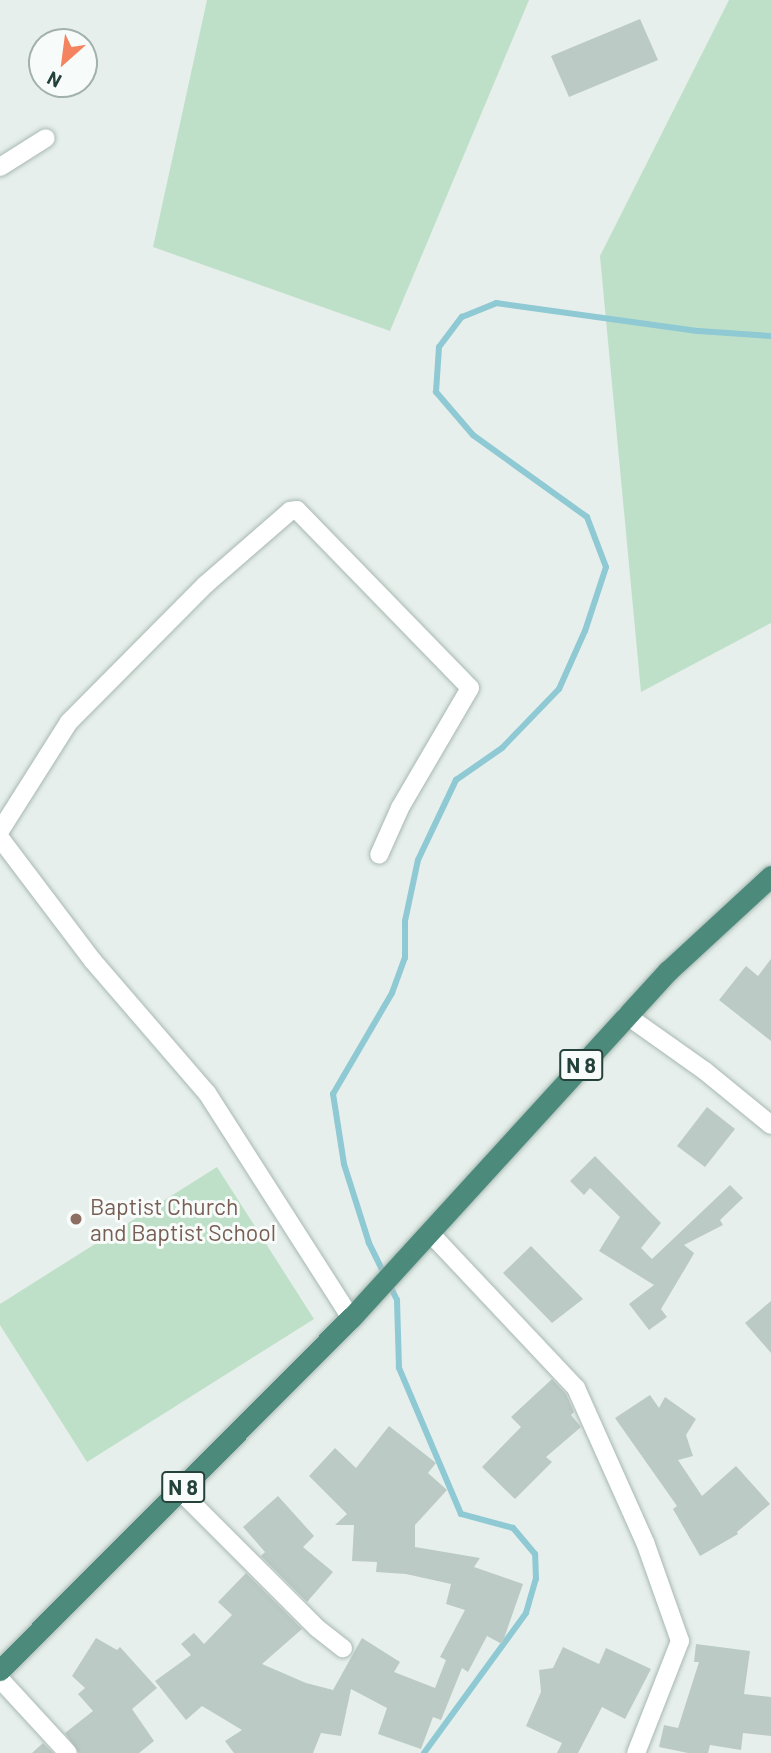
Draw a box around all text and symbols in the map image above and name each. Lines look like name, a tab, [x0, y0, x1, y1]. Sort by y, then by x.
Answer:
north arrow	[28, 28, 98, 98]
text: N	[43, 67, 65, 93]
road number: N 8	[558, 1048, 604, 1082]
place label: Baptist Church and Baptist School	[90, 1192, 276, 1246]
marker: Baptist Church and Baptist School	[68, 1211, 84, 1227]
road number: N 8	[160, 1470, 206, 1504]

